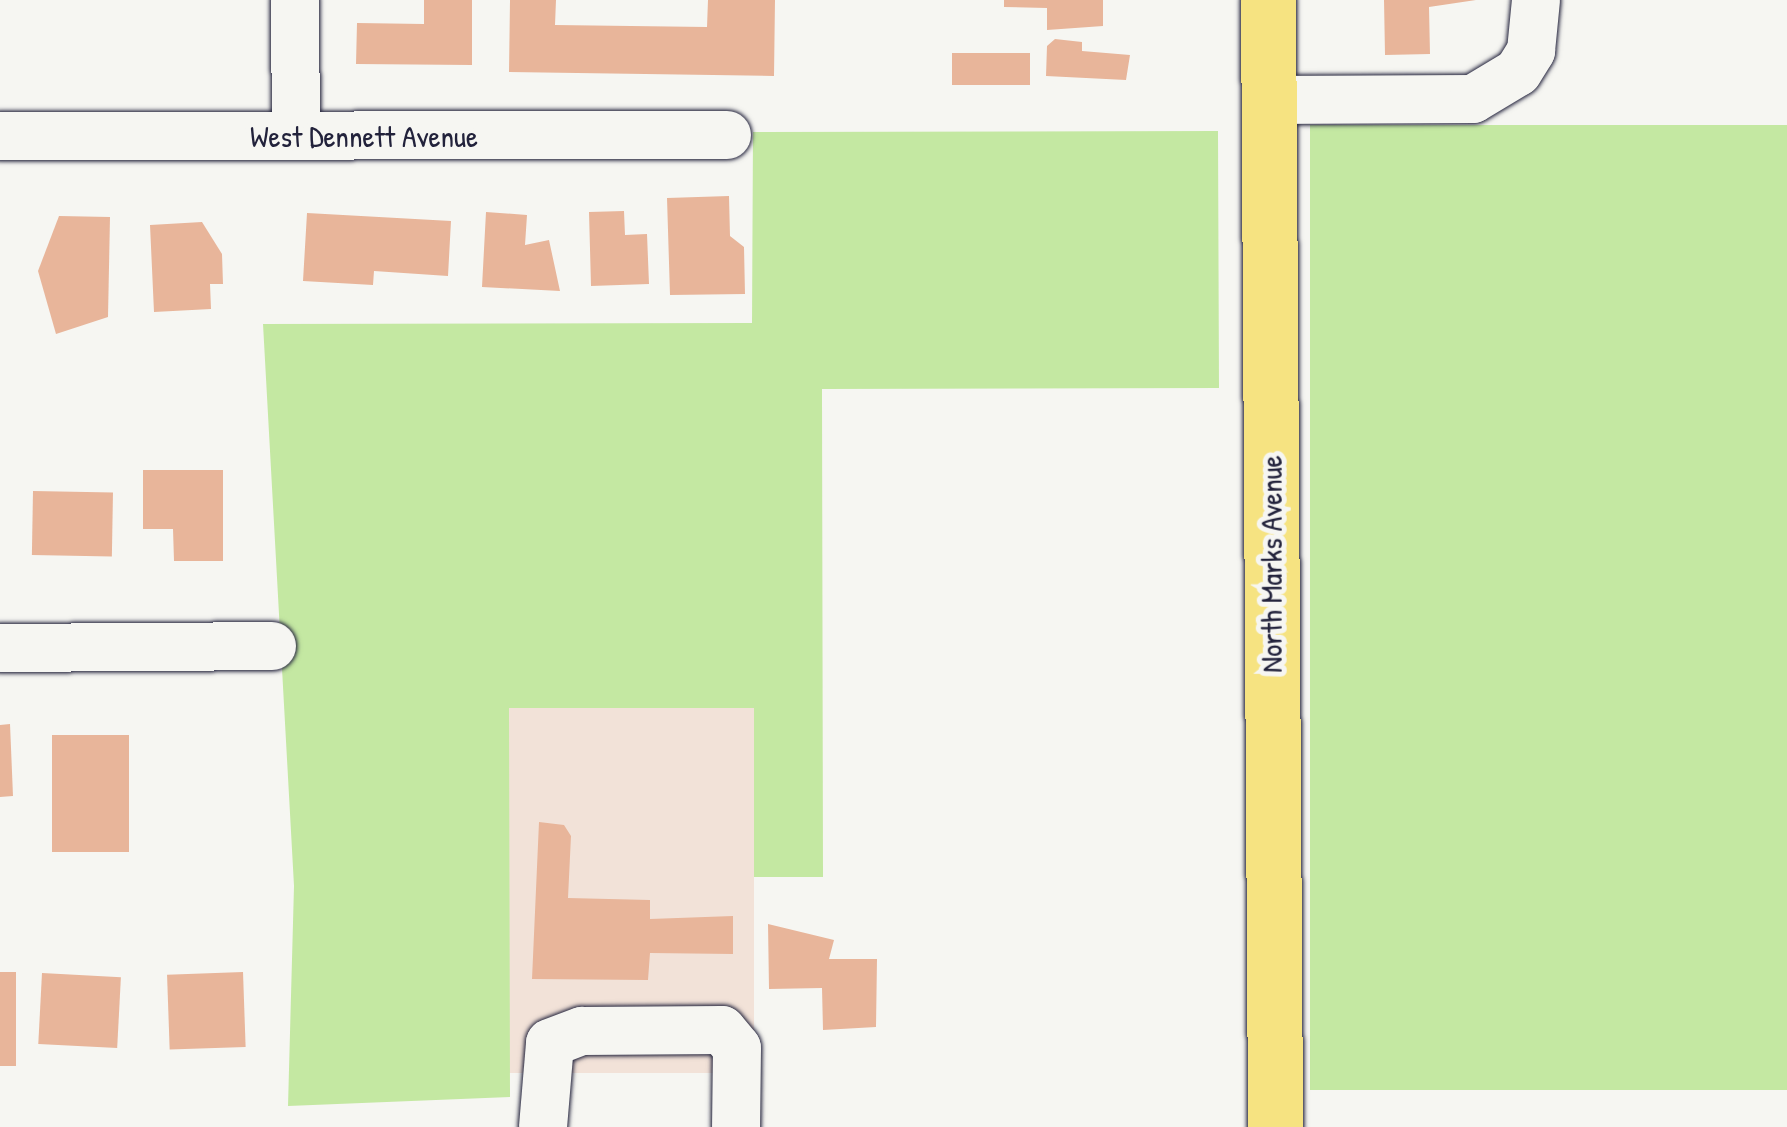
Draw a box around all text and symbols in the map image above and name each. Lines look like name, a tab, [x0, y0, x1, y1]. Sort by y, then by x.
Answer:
street label: West Dennett Avenue	[250, 118, 478, 154]
street label: North Marks Avenue	[1253, 455, 1289, 673]

